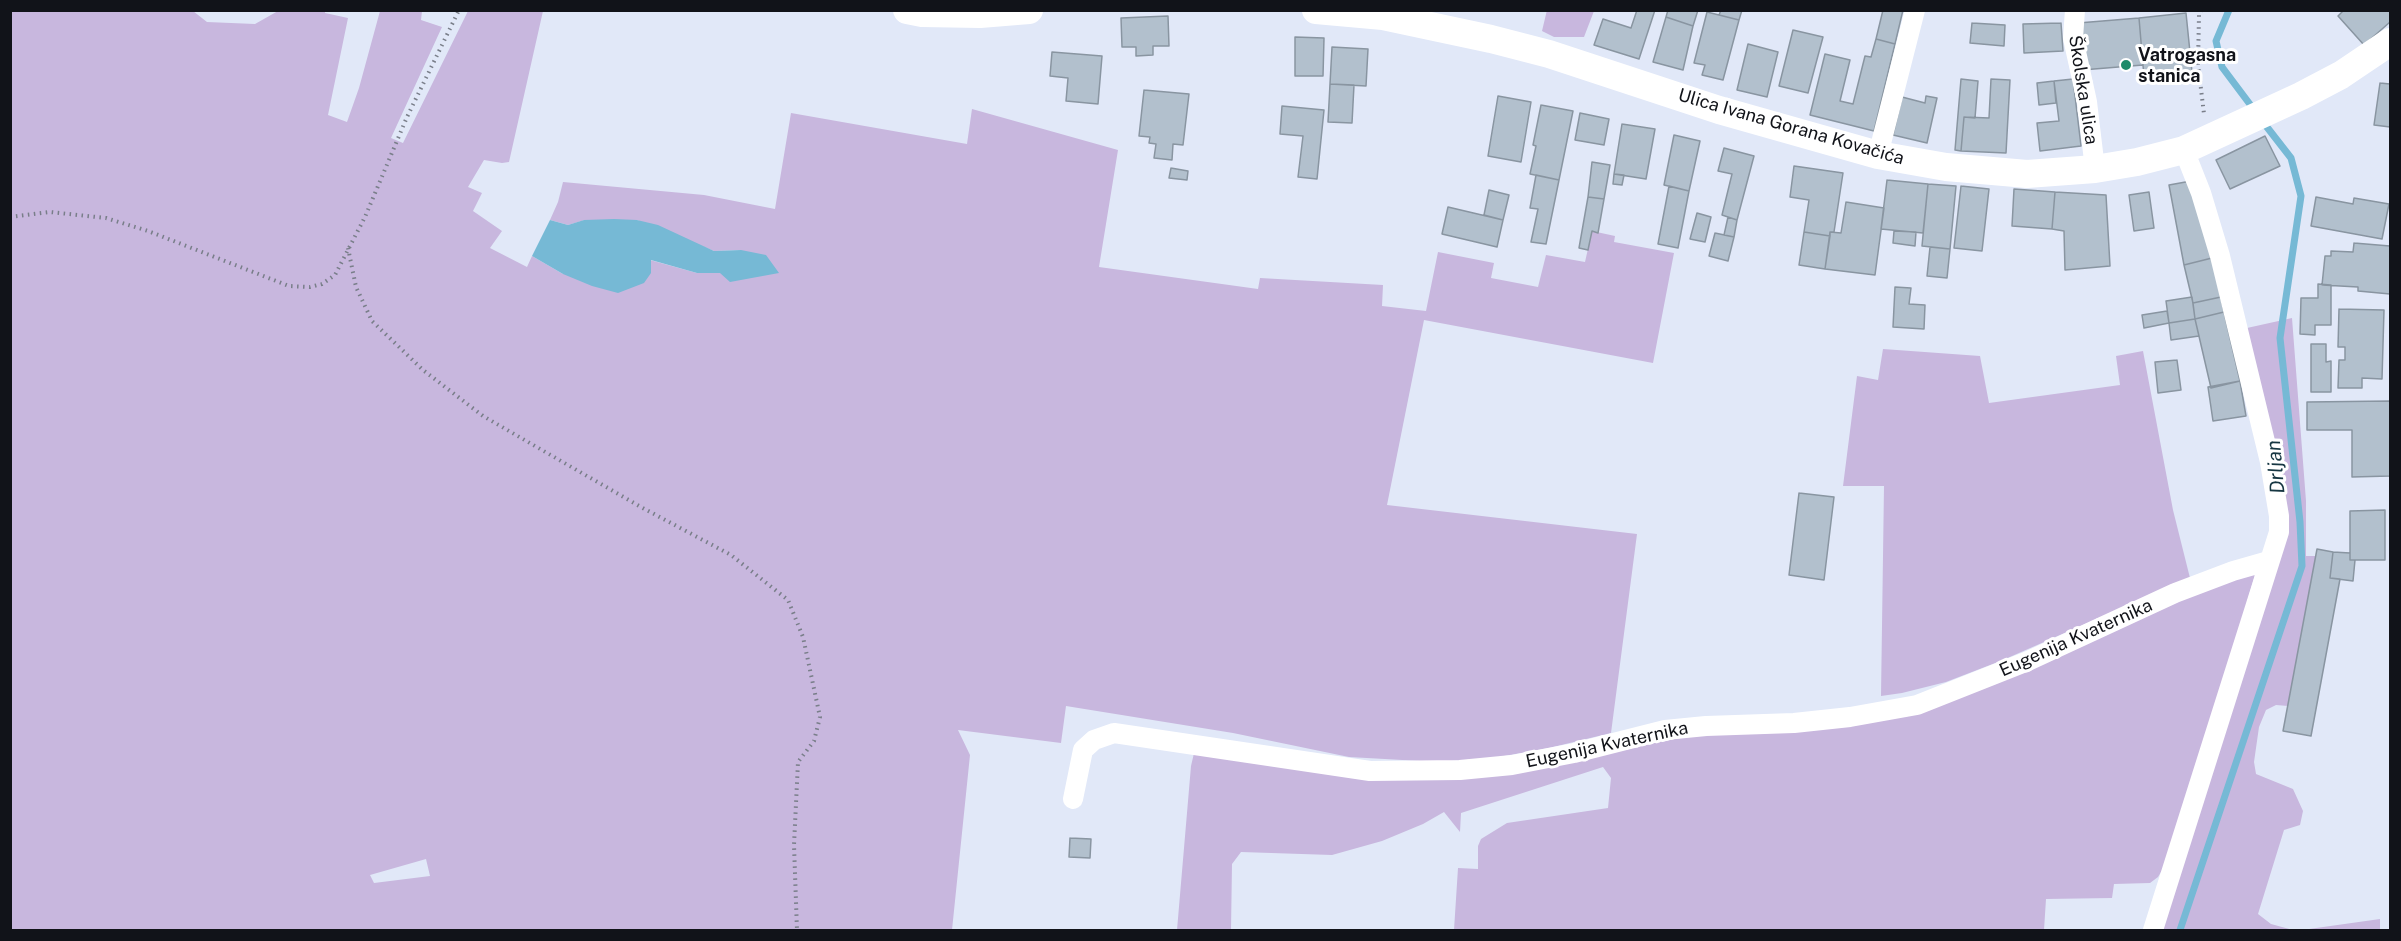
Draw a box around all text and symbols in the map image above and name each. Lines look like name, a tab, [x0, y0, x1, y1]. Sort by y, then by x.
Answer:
street label: Školska ulica	[2064, 34, 2102, 146]
place label: Vatrogasna stanica	[2138, 44, 2236, 86]
marker: Vatrogasna stanica	[2119, 58, 2133, 72]
street label: Ulica Ivana Gorana Kovačića	[1675, 84, 1907, 170]
water label: Drljan	[2262, 439, 2290, 495]
street label: Eugenija Kvaternika	[1996, 595, 2156, 681]
street label: Eugenija Kvaternika	[1524, 717, 1690, 773]

